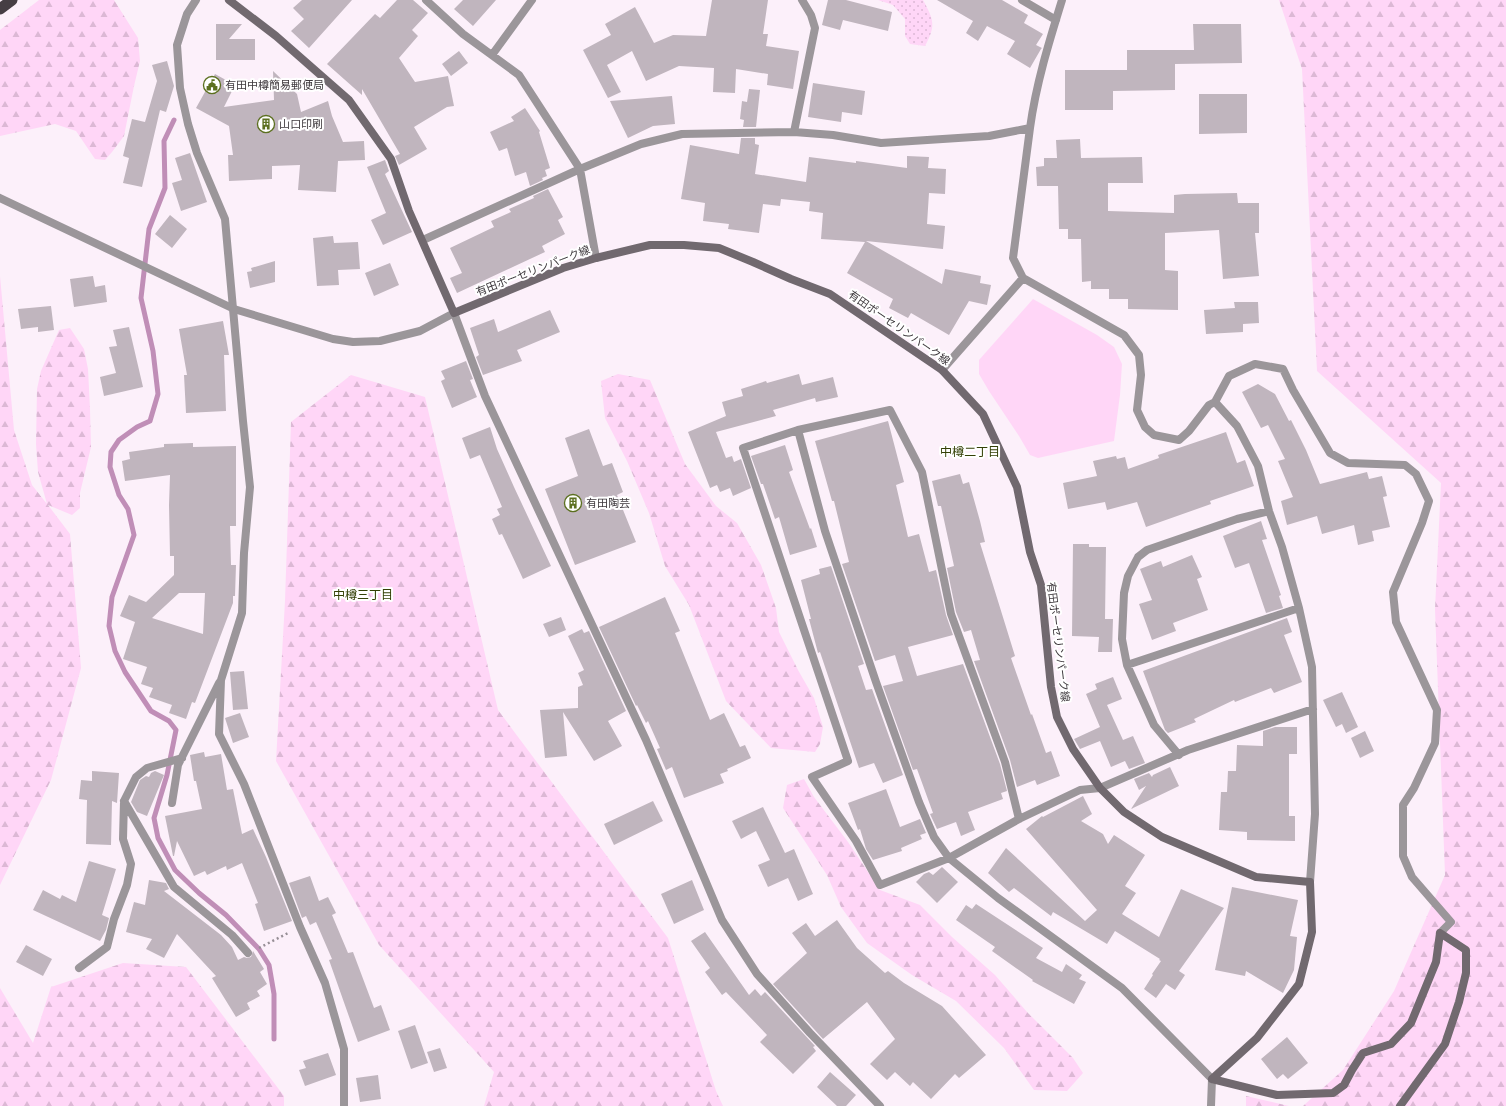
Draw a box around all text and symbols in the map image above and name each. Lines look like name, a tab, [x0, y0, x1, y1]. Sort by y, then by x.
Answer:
public building icon: 有田中樽簡易郵便局	[202, 75, 222, 95]
place label: 有田中樽簡易郵便局	[225, 78, 324, 93]
building icon: 山口印刷	[256, 114, 276, 134]
place label: 山口印刷	[279, 117, 323, 132]
street label: 有田ポーセリンパーク線	[474, 242, 592, 300]
street label: 有田ポーセリンパーク線	[845, 287, 953, 369]
district label: 中樽二丁目	[940, 444, 1000, 460]
building icon: 有田陶芸	[563, 493, 583, 513]
place label: 有田陶芸	[586, 496, 630, 511]
street label: 有田ポーセリンパーク線	[1043, 581, 1073, 703]
district label: 中樽三丁目	[333, 587, 393, 603]

